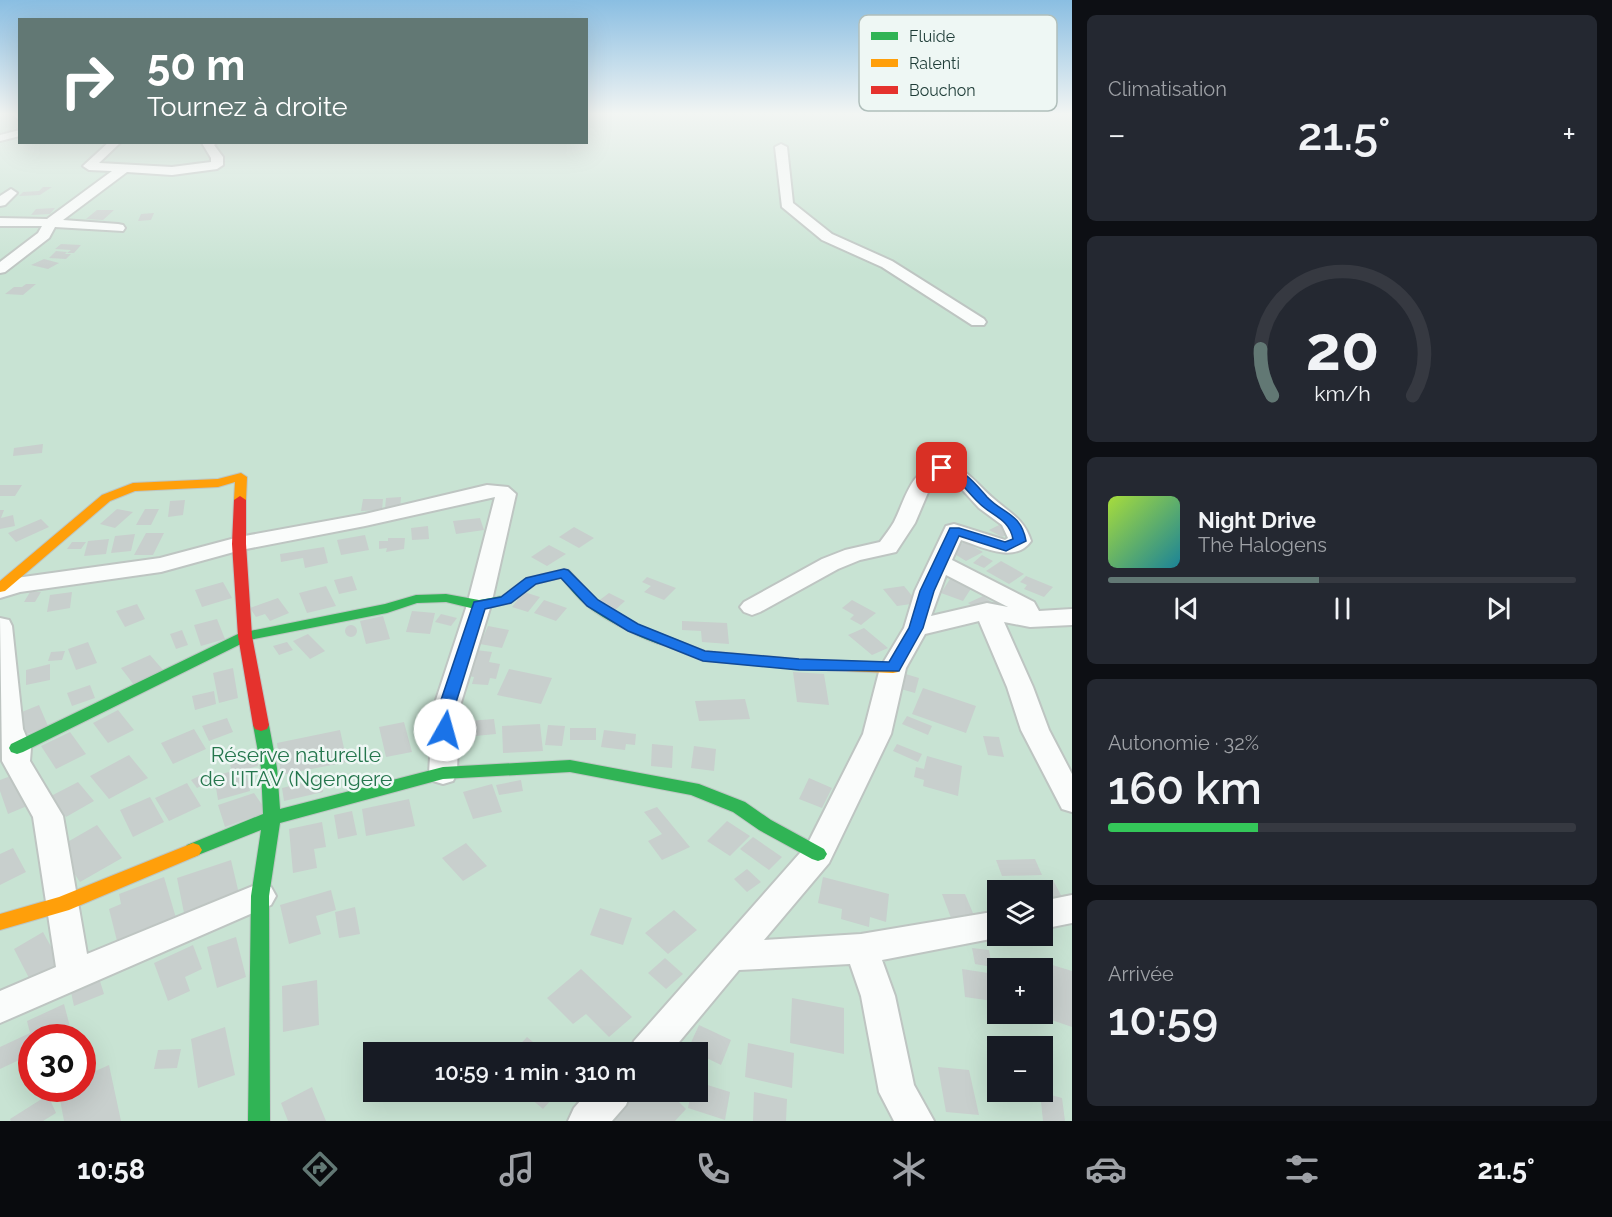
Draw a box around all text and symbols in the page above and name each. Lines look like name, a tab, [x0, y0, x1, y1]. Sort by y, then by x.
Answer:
legend	[859, 15, 1057, 111]
text: Fluide	[909, 27, 955, 46]
text: 50 m	[147, 41, 245, 90]
icon: right	[48, 42, 126, 120]
text: Ralenti	[909, 54, 960, 73]
text: Climatisation	[1108, 77, 1227, 101]
text: Bouchon	[909, 81, 976, 100]
text: Tournez à droite	[147, 91, 348, 122]
text: 21.5°	[1298, 108, 1390, 161]
text: −	[1108, 115, 1126, 154]
text: +	[1562, 115, 1576, 154]
text: 20	[1305, 311, 1379, 385]
text: km/h	[1314, 382, 1370, 407]
pin	[916, 442, 967, 493]
icon: arrive	[925, 451, 958, 484]
text: Night Drive	[1198, 507, 1316, 533]
text: The Halogens	[1198, 533, 1327, 557]
icon: previous	[1170, 592, 1203, 625]
icon: pause	[1326, 592, 1359, 625]
icon: next	[1482, 592, 1515, 625]
position arrow	[413, 698, 477, 762]
text: Autonomie · 32%	[1108, 731, 1259, 755]
park label: Réserve naturelle de l'ITAV (Ngengere	[200, 742, 392, 791]
text: 160 km	[1108, 762, 1262, 815]
map controls	[987, 880, 1053, 1102]
button: layers	[987, 880, 1053, 946]
button: +	[987, 958, 1053, 1024]
text: Arrivée	[1108, 962, 1174, 986]
text: 10:59	[1108, 993, 1218, 1046]
speed limit sign: 30	[18, 1024, 96, 1102]
button: −	[987, 1036, 1053, 1102]
text: 10:59 · 1 min · 310 m	[435, 1059, 636, 1085]
icon: directions	[299, 1148, 341, 1190]
icon: music	[496, 1148, 538, 1190]
icon: phone	[692, 1148, 734, 1190]
icon: climate	[888, 1148, 930, 1190]
icon: car	[1085, 1148, 1127, 1190]
icon: filters	[1281, 1148, 1323, 1190]
text: 10:58	[77, 1154, 145, 1185]
text: 21.5°	[1477, 1154, 1535, 1185]

